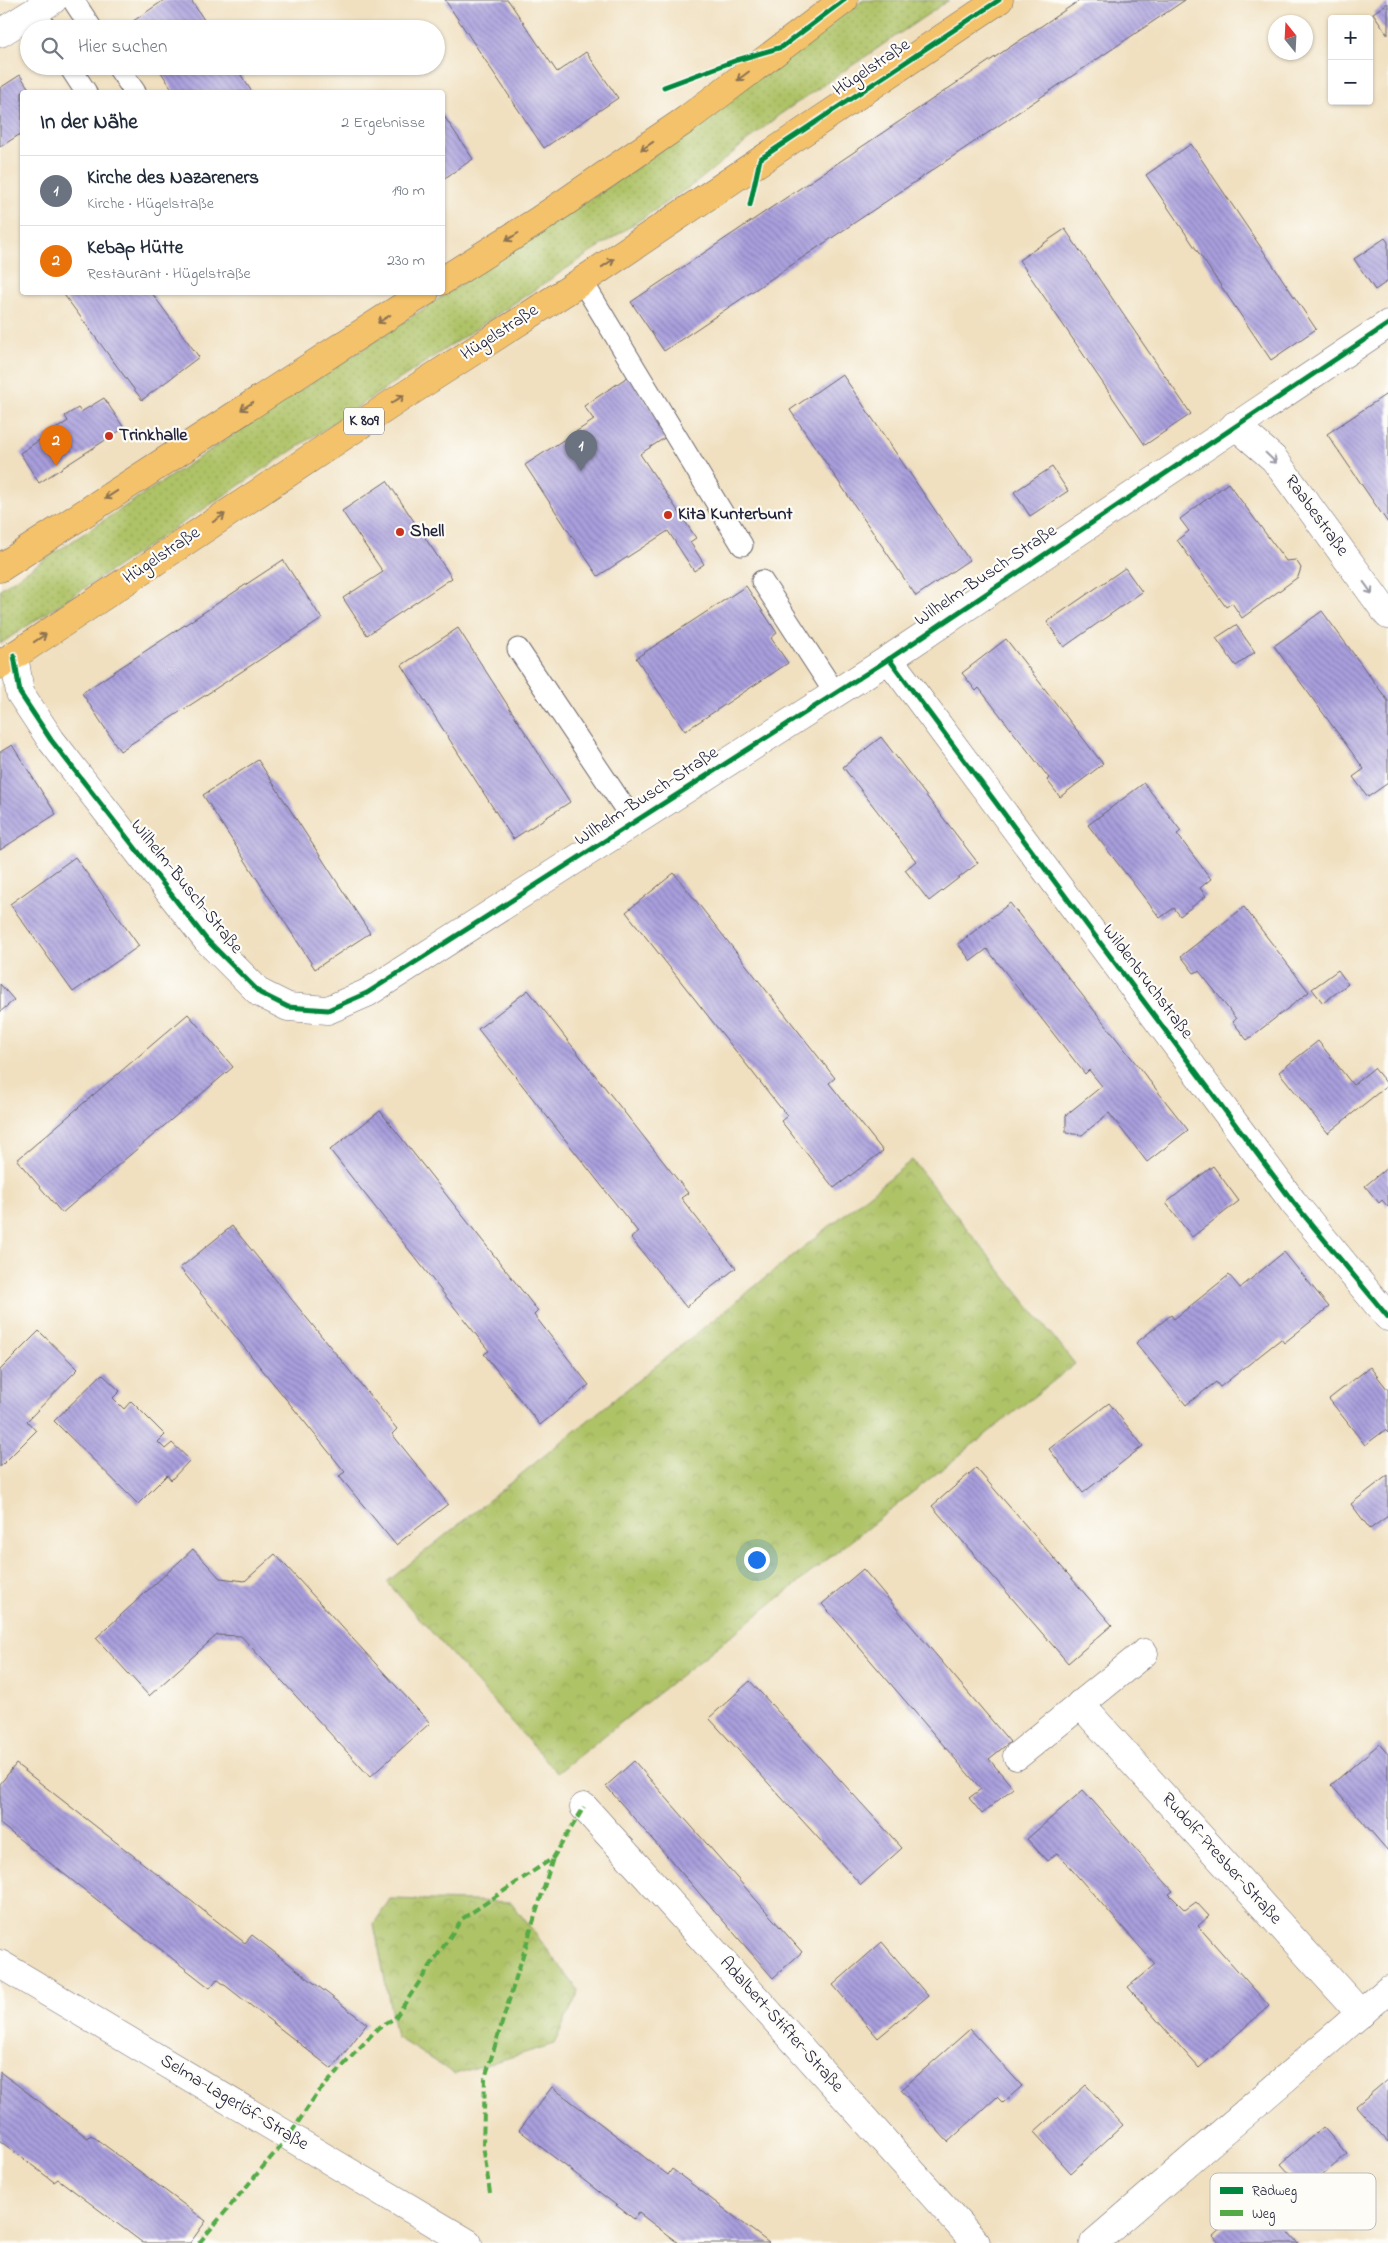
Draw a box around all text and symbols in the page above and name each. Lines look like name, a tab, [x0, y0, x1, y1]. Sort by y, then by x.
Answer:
north arrow	[1268, 15, 1313, 60]
map controls	[1328, 15, 1373, 105]
button: +	[1328, 15, 1373, 60]
search box	[20, 20, 445, 75]
street label: Hügelstraße	[828, 32, 917, 104]
icon: search	[38, 34, 66, 62]
text: Hier suchen	[78, 34, 167, 61]
button: −	[1328, 60, 1373, 105]
one-way arrow	[737, 71, 750, 82]
text: In der Nähe	[40, 108, 138, 138]
text: 2 Ergebnisse	[341, 111, 425, 135]
one-way arrow	[640, 141, 654, 151]
text: Kirche des Nazareners	[87, 165, 259, 192]
text: 1	[53, 179, 59, 203]
text: 190 m	[392, 179, 425, 203]
text: Kirche · Hügelstraße	[87, 192, 214, 216]
one-way arrow	[505, 232, 519, 243]
text: Kebap Hütte	[87, 235, 183, 262]
text: 2	[52, 249, 60, 273]
text: 230 m	[387, 249, 425, 273]
one-way arrow	[601, 258, 615, 268]
text: Restaurant · Hügelstraße	[87, 262, 251, 286]
street label: Hügelstraße	[456, 298, 545, 369]
one-way arrow	[377, 313, 391, 324]
one-way arrow	[391, 394, 405, 404]
one-way arrow	[240, 401, 254, 411]
road number: K 809	[344, 408, 384, 434]
place label: Trinkhalle	[119, 423, 188, 449]
pin: 2	[40, 425, 72, 466]
marker: Trinkhalle	[103, 430, 115, 442]
pin: 1	[565, 430, 597, 471]
one-way arrow	[1265, 452, 1278, 464]
street label: Raabestraße	[1278, 470, 1355, 563]
one-way arrow	[105, 491, 119, 501]
place label: Kita Kunterbunt	[678, 502, 793, 528]
marker: Kita Kunterbunt	[662, 509, 674, 521]
one-way arrow	[212, 513, 226, 523]
street label: Wilhelm-Busch-Straße	[910, 518, 1063, 633]
place label: Shell	[410, 519, 444, 545]
street label: Hügelstraße	[118, 520, 207, 592]
marker: Shell	[394, 526, 406, 538]
one-way arrow	[1363, 581, 1373, 595]
one-way arrow	[33, 633, 47, 643]
street label: Wilhelm-Busch-Straße	[570, 740, 725, 853]
street label: Wilhelm-Busch-Straße	[123, 814, 249, 961]
street label: Wildenbruchstraße	[1095, 919, 1199, 1046]
your location	[744, 1547, 770, 1573]
street label: Rudolf-Presber-Straße	[1155, 1787, 1288, 1931]
street label: Adalbert-Stifter-Straße	[713, 1951, 850, 2099]
street label: Selma-Lagerlöf-Straße	[154, 2048, 314, 2159]
legend	[1210, 2173, 1376, 2230]
text: Radweg	[1252, 2181, 1297, 2203]
text: Weg	[1252, 2204, 1275, 2226]

